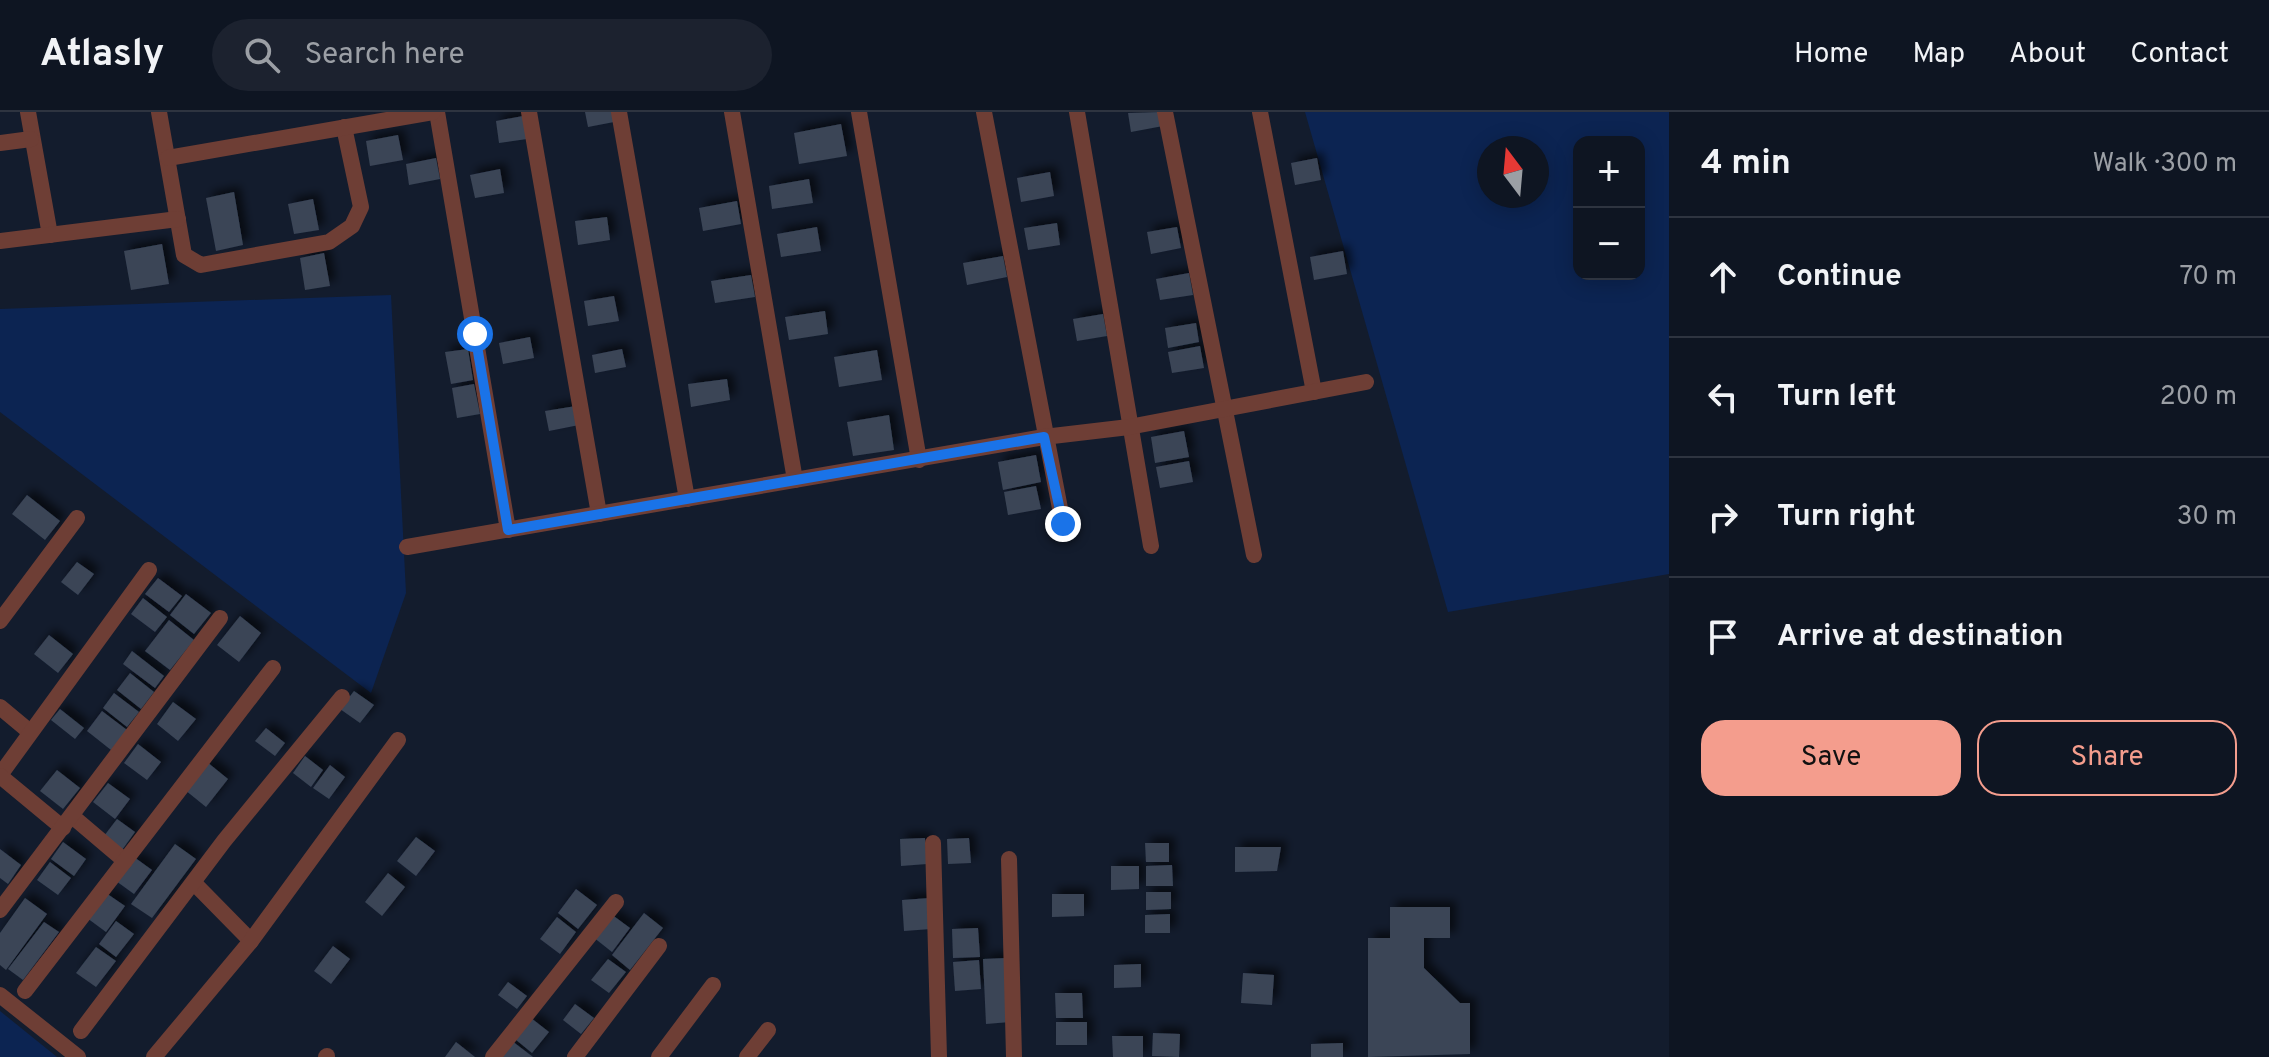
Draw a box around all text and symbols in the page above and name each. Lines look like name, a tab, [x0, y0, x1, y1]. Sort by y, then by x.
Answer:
search box	[212, 19, 772, 91]
text: Atlasly	[40, 31, 164, 80]
icon: search	[240, 33, 284, 77]
text: Search here	[304, 37, 465, 74]
text: Home	[1794, 37, 1868, 73]
text: Map	[1912, 37, 1965, 73]
text: About	[2009, 37, 2086, 73]
text: Contact	[2130, 37, 2229, 73]
north arrow	[1477, 136, 1549, 208]
map controls	[1573, 136, 1645, 280]
button: +	[1573, 136, 1645, 208]
text: 4 min	[1701, 143, 1791, 186]
text: Walk · 300 m	[2093, 148, 2237, 181]
button: −	[1573, 208, 1645, 280]
icon: ahead	[1701, 255, 1745, 299]
text: Continue	[1777, 259, 1902, 296]
text: 70 m	[2179, 261, 2237, 294]
route start	[457, 316, 493, 352]
icon: left	[1701, 375, 1745, 419]
text: Turn left	[1777, 379, 1897, 416]
text: 200 m	[2160, 381, 2237, 414]
icon: right	[1701, 495, 1745, 539]
text: Turn right	[1777, 499, 1915, 536]
text: 30 m	[2177, 501, 2237, 534]
route end	[1045, 506, 1081, 542]
icon: arrive	[1701, 615, 1745, 659]
text: Arrive at destination	[1777, 619, 2063, 656]
button: Save	[1701, 720, 1961, 796]
button: Share	[1977, 720, 2237, 796]

